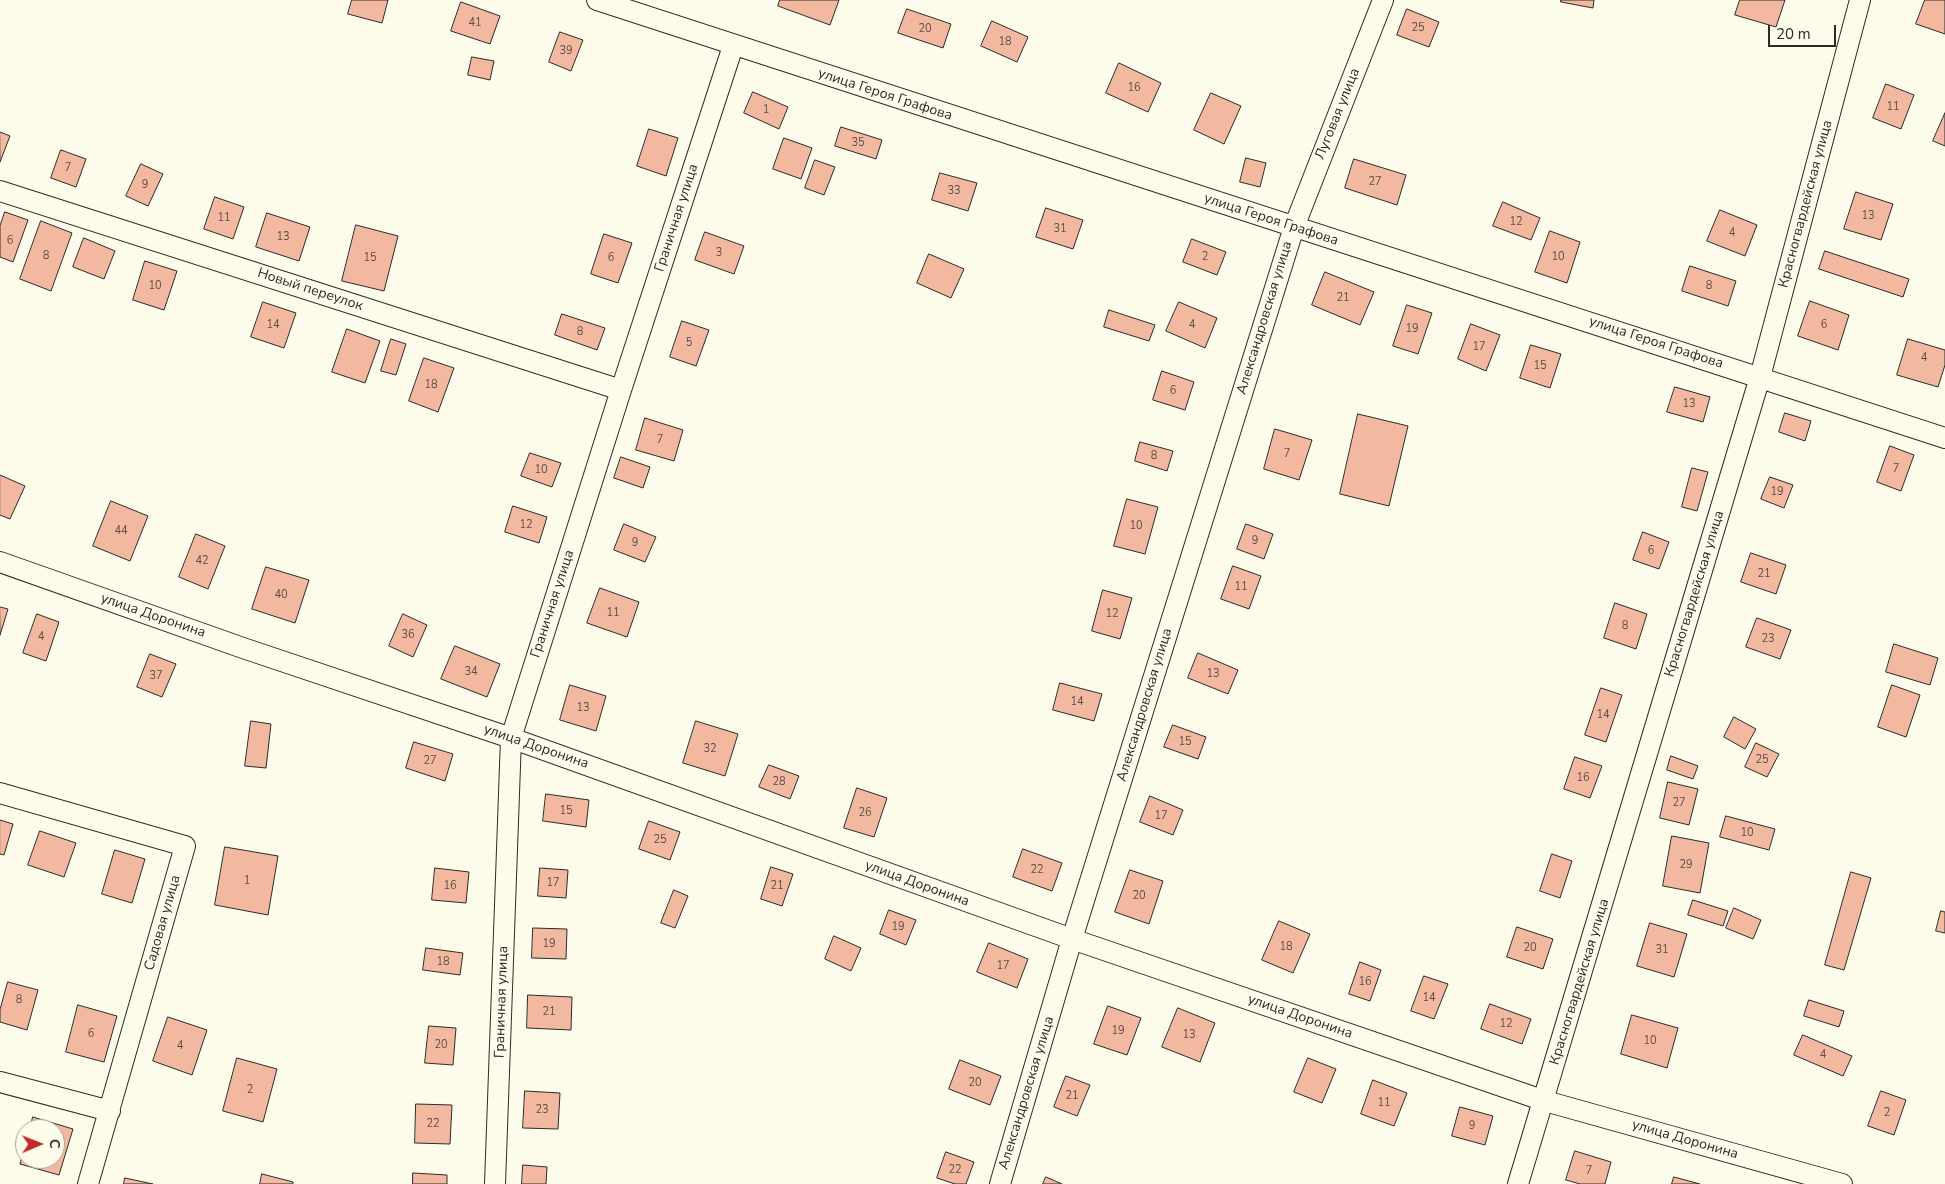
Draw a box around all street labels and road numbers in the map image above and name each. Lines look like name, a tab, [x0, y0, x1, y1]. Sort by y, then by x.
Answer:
street label: улица Героя Графова	[816, 65, 954, 125]
street label: Луговая улица	[1312, 66, 1364, 162]
street label: Красногвардейская улица	[1776, 118, 1836, 290]
street label: Граничная улица	[652, 162, 702, 274]
street label: улица Героя Графова	[1202, 190, 1340, 250]
street label: Александровская улица	[1234, 239, 1296, 397]
street label: Новый переулок	[255, 265, 365, 315]
street label: улица Героя Графова	[1587, 313, 1725, 373]
street label: Красногвардейская улица	[1662, 509, 1728, 679]
street label: Граничная улица	[528, 548, 578, 660]
street label: улица Доронина	[98, 590, 208, 642]
street label: Александровская улица	[1114, 626, 1176, 784]
street label: улица Доронина	[481, 721, 591, 773]
street label: улица Доронина	[863, 857, 971, 911]
street label: Садовая улица	[141, 873, 185, 973]
street label: Красногвардейская улица	[1547, 897, 1613, 1067]
street label: Граничная улица	[492, 946, 512, 1058]
street label: улица Доронина	[1245, 991, 1355, 1043]
street label: Александровская улица	[996, 1014, 1058, 1172]
street label: улица Доронина	[1630, 1117, 1740, 1163]

